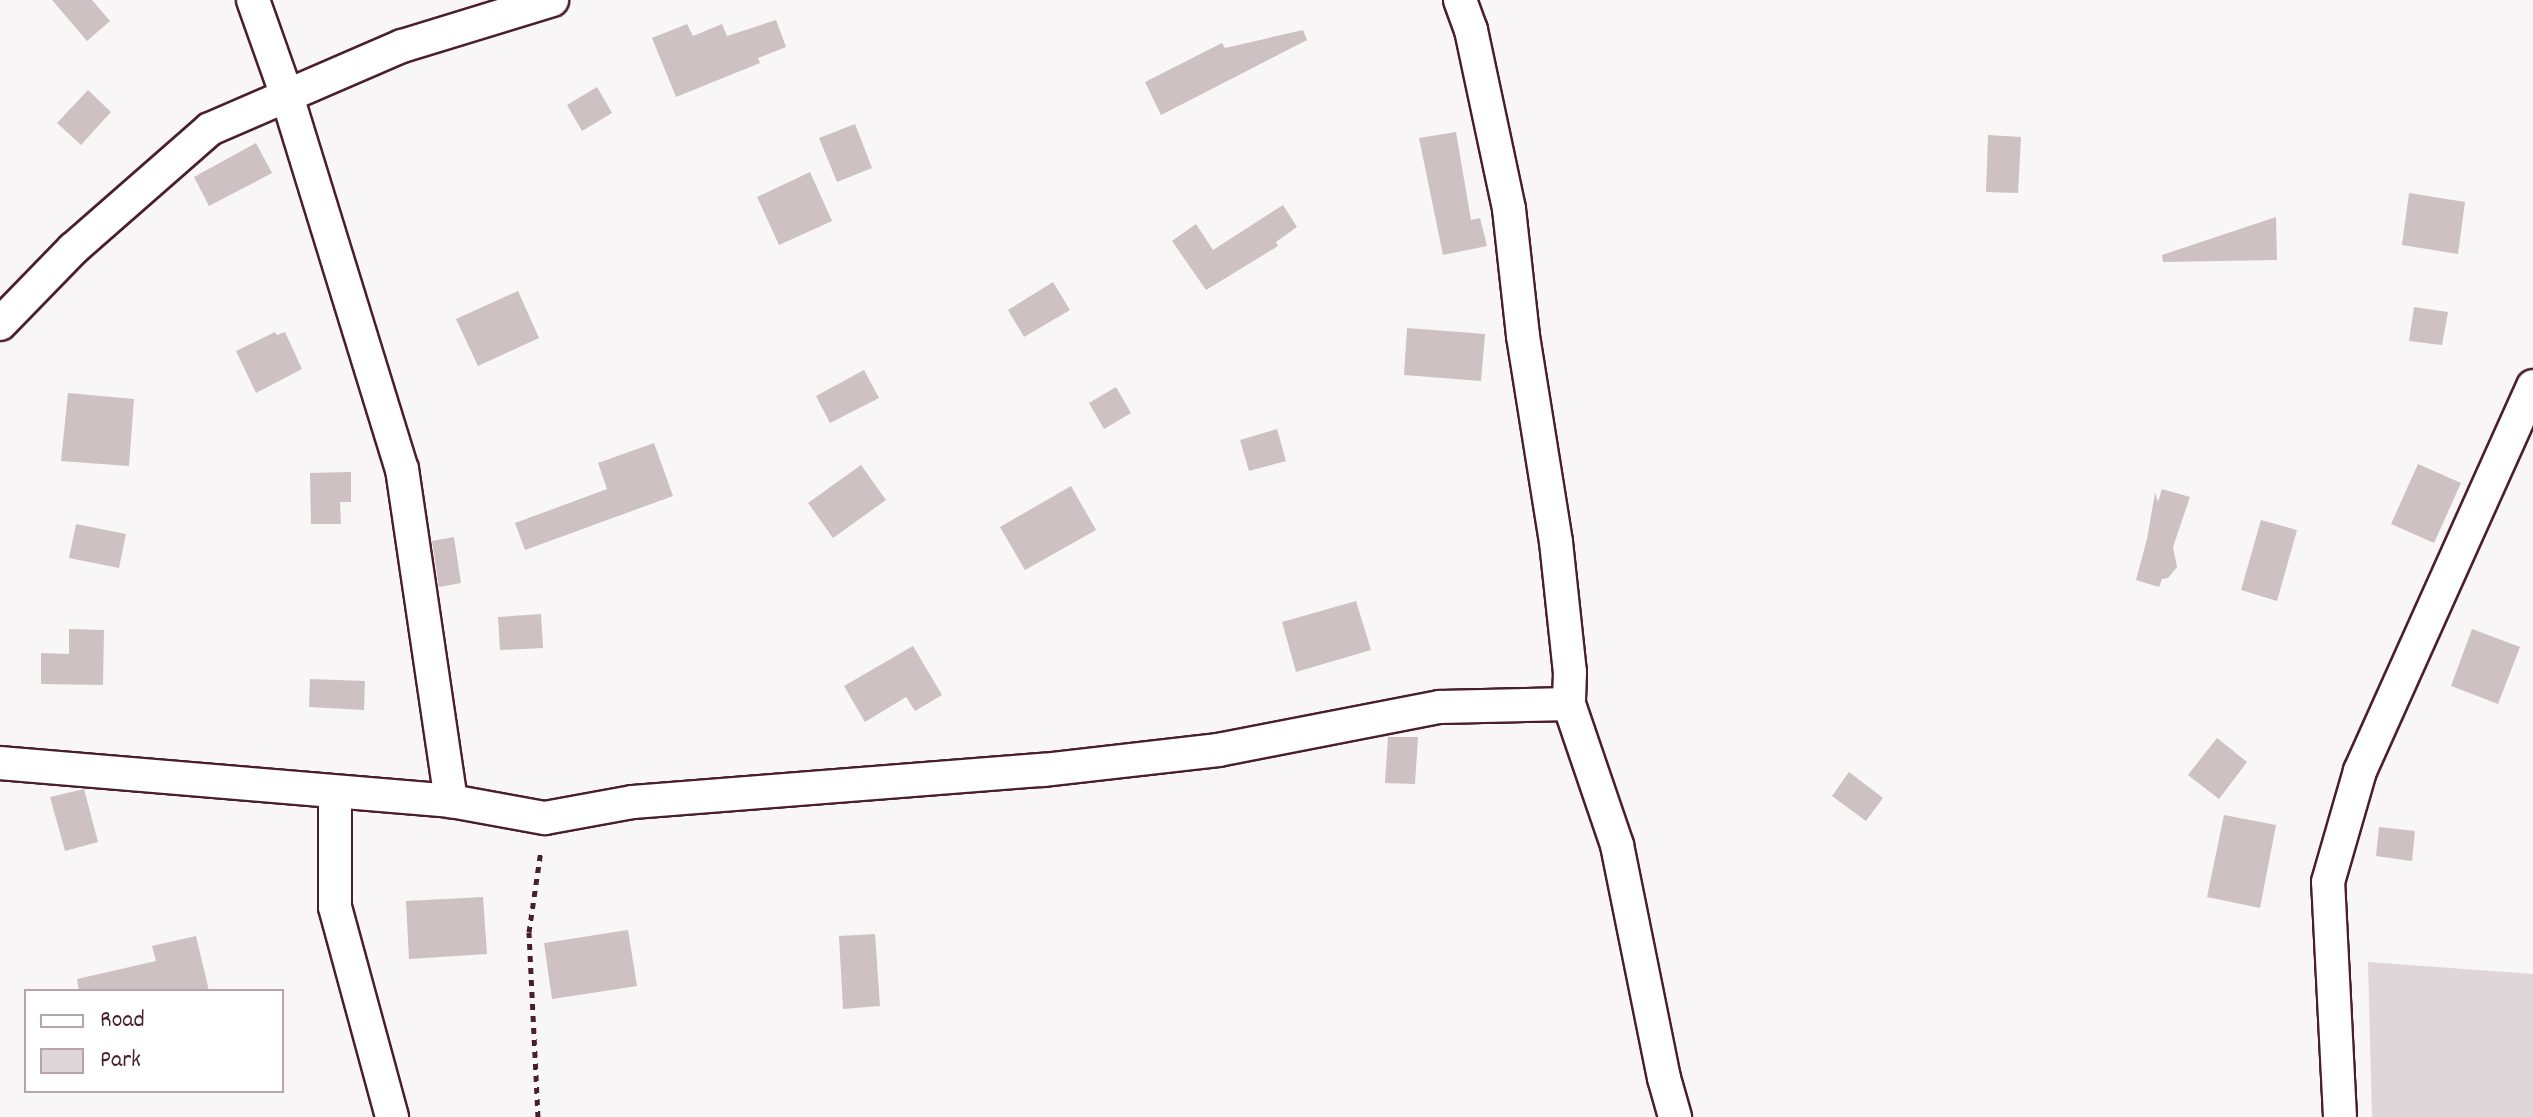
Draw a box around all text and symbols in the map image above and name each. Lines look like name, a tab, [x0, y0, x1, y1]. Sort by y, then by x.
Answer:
legend	[24, 989, 284, 1093]
text: Road	[100, 1004, 145, 1038]
text: Park	[100, 1044, 141, 1078]

